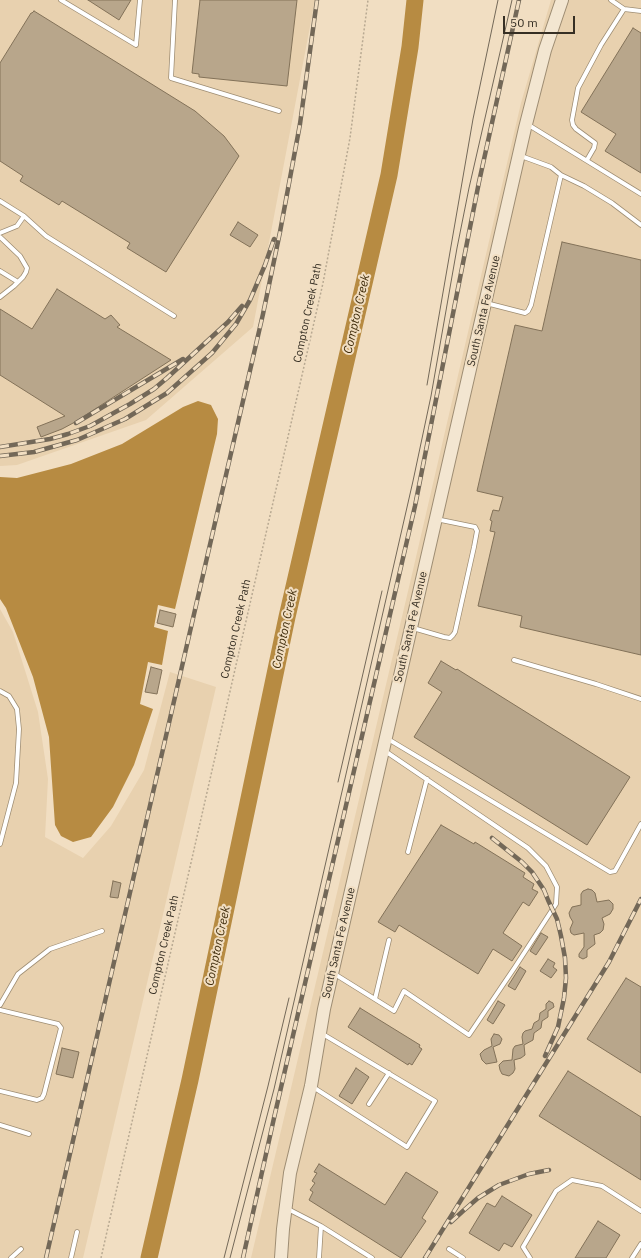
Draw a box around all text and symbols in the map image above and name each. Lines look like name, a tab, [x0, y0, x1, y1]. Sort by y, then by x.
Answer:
scale bar	[505, 8, 577, 34]
text: 50 m	[510, 15, 538, 30]
street label: South Santa Fe Avenue	[465, 254, 503, 368]
street label: Compton Creek Path	[291, 262, 325, 364]
water label: Compton Creek	[341, 273, 373, 355]
street label: South Santa Fe Avenue	[392, 570, 430, 684]
street label: Compton Creek Path	[218, 578, 254, 680]
water label: Compton Creek	[270, 588, 300, 670]
street label: South Santa Fe Avenue	[320, 886, 358, 1000]
street label: Compton Creek Path	[146, 894, 182, 996]
water label: Compton Creek	[203, 905, 233, 987]

